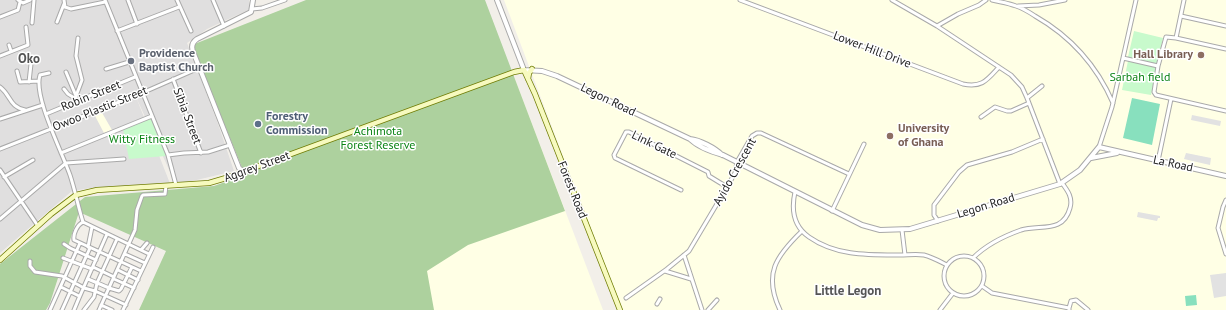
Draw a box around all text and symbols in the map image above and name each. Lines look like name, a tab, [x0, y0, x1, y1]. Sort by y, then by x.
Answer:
street label: Lower Hill Drive	[831, 29, 913, 71]
place label: Providence Baptist Church	[139, 47, 214, 75]
place label: Hall Library	[1133, 48, 1193, 62]
marker: Hall Library	[1196, 50, 1206, 60]
district label: Oko	[18, 51, 40, 67]
marker: Providence Baptist Church	[126, 56, 136, 66]
park label: Sarbah field	[1109, 71, 1171, 85]
street label: Robin Street	[59, 78, 123, 114]
street label: Legon Road	[578, 80, 638, 120]
street label: Owoo Plastic Street	[51, 83, 149, 135]
street label: Sibia Street	[170, 86, 204, 146]
place label: Forestry Commission	[266, 110, 328, 138]
marker: Forestry Commission	[253, 119, 263, 129]
place label: University of Ghana	[898, 122, 949, 150]
park label: Achimota Forest Reserve	[341, 125, 415, 153]
street label: Link Gate	[629, 128, 679, 162]
marker: University of Ghana	[885, 131, 895, 141]
park label: Witty Fitness	[109, 133, 175, 147]
street label: Ayido Crescent	[710, 136, 760, 208]
street label: Aggrey Street	[222, 148, 292, 186]
street label: La Road	[1152, 153, 1194, 175]
street label: Forest Road	[554, 159, 590, 221]
street label: Legon Road	[955, 190, 1017, 222]
district label: Little Legon	[815, 283, 881, 299]

